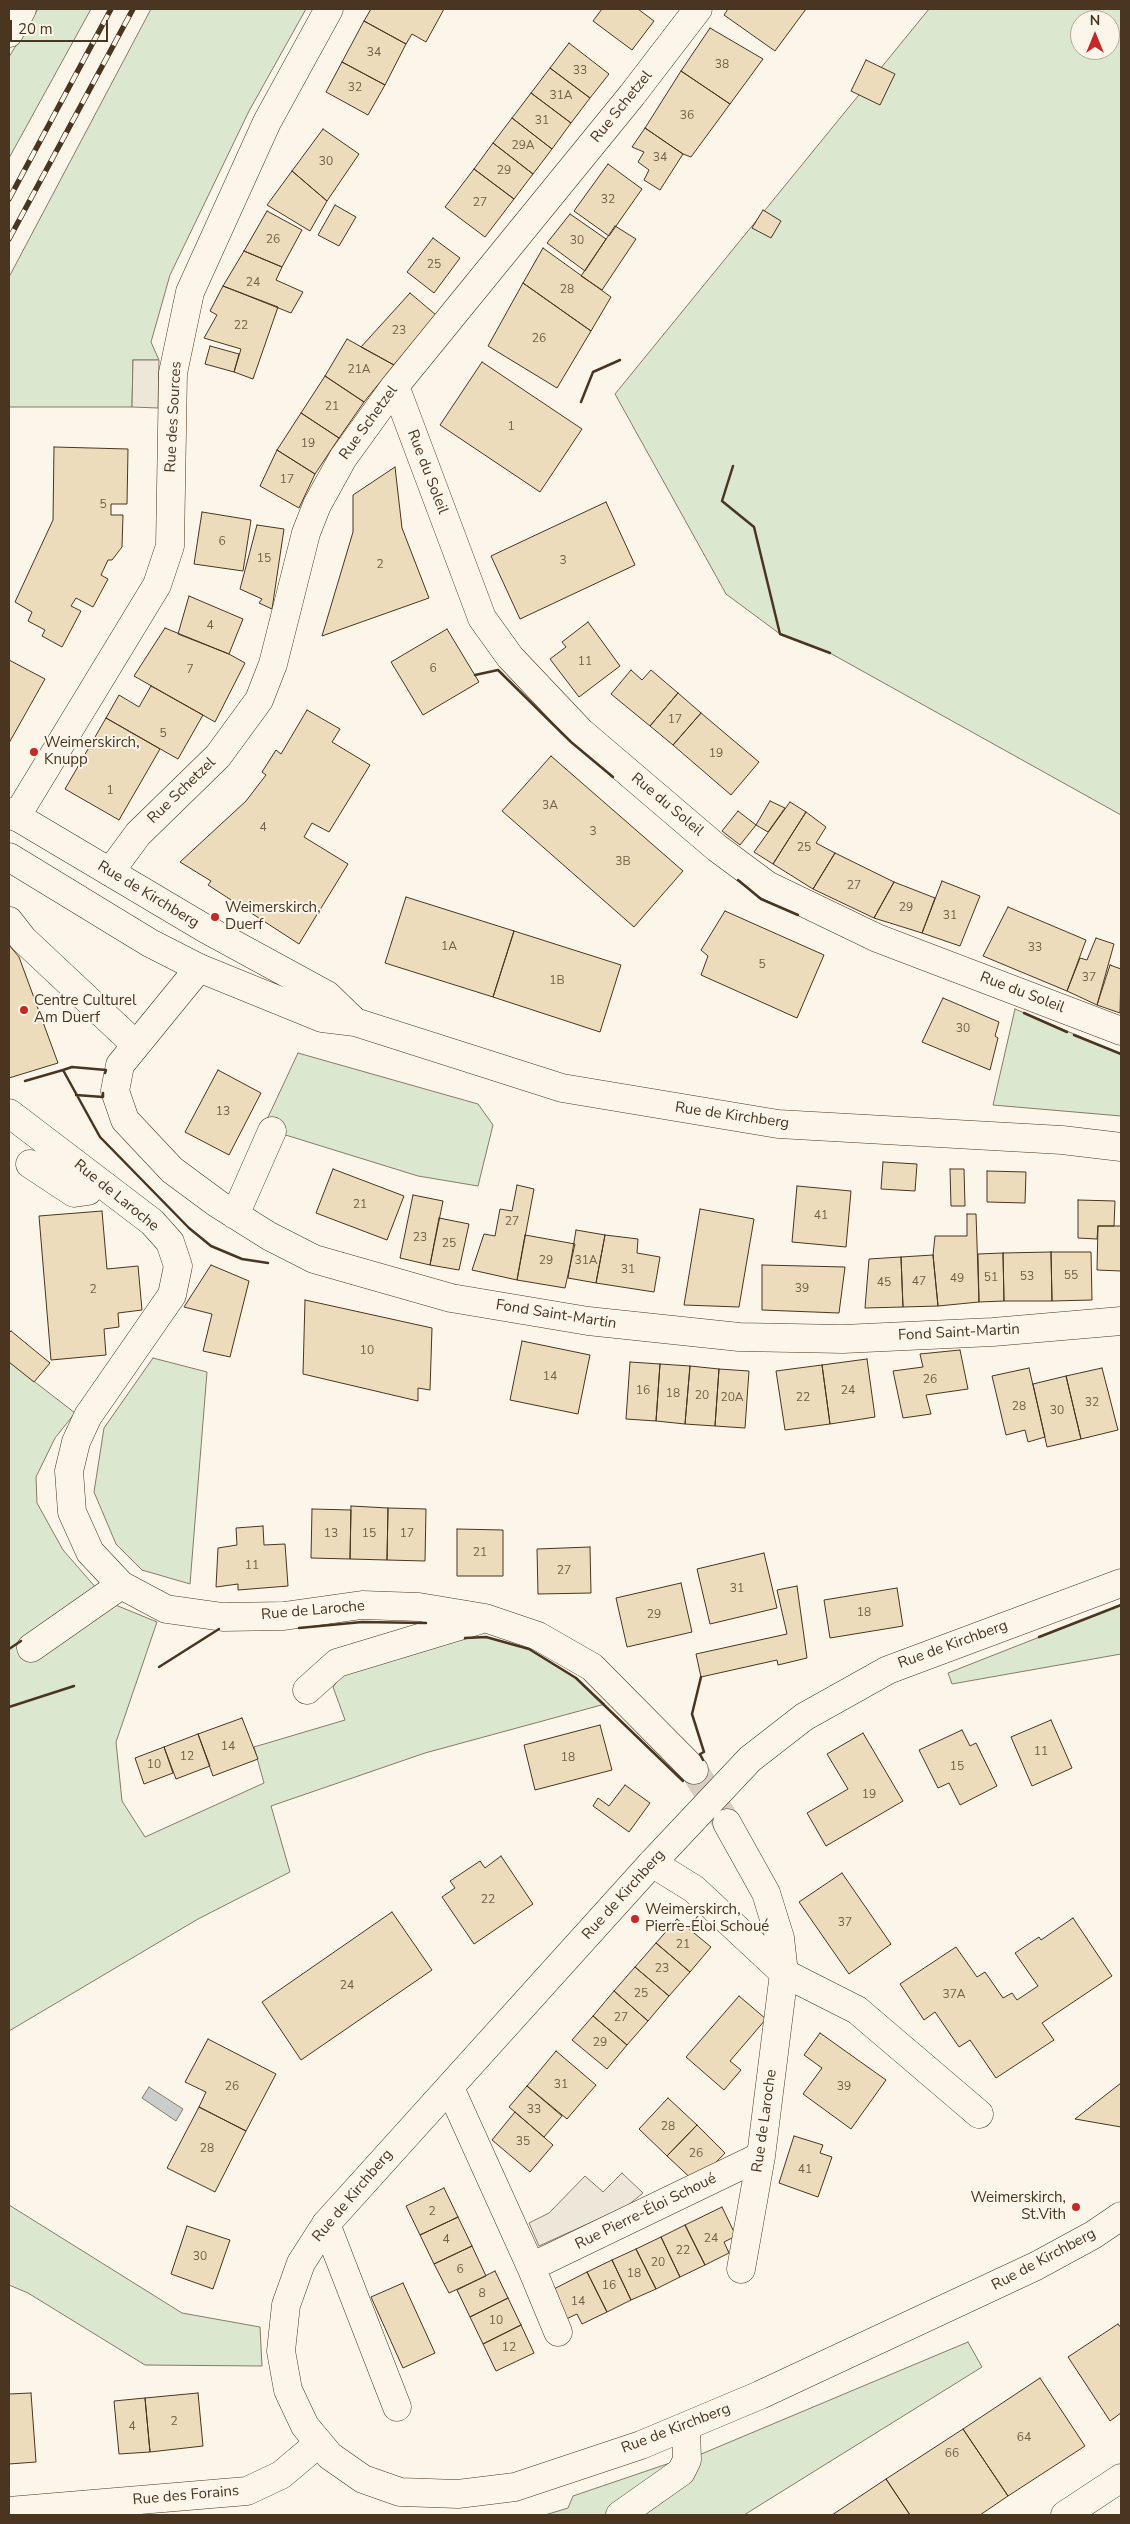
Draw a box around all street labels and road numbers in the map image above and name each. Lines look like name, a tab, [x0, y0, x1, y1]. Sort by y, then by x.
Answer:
street label: Rue Schetzel	[587, 67, 657, 147]
street label: Rue des Sources	[162, 361, 186, 473]
street label: Rue Schetzel	[336, 382, 402, 464]
street label: Rue du Soleil	[403, 427, 451, 517]
street label: Rue Schetzel	[144, 754, 220, 828]
street label: Rue du Soleil	[627, 769, 707, 841]
street label: Rue de Kirchberg	[94, 858, 202, 932]
street label: Rue du Soleil	[977, 969, 1067, 1017]
street label: Rue de Kirchberg	[674, 1099, 790, 1133]
street label: Rue de Laroche	[70, 1156, 162, 1236]
street label: Fond Saint-Martin	[494, 1297, 618, 1333]
street label: Fond Saint-Martin	[898, 1321, 1020, 1345]
street label: Rue de Laroche	[260, 1598, 366, 1624]
street label: Rue de Kirchberg	[896, 1617, 1010, 1673]
street label: Rue de Kirchberg	[579, 1846, 669, 1944]
street label: Rue de Laroche	[749, 2068, 781, 2174]
street label: Rue de Kirchberg	[309, 2146, 397, 2246]
street label: Rue Pierre-Éloi Schoué	[573, 2170, 719, 2254]
street label: Rue de Kirchberg	[989, 2225, 1099, 2295]
street label: Rue de Kirchberg	[619, 2400, 733, 2458]
street label: Rue des Forains	[132, 2482, 240, 2510]

